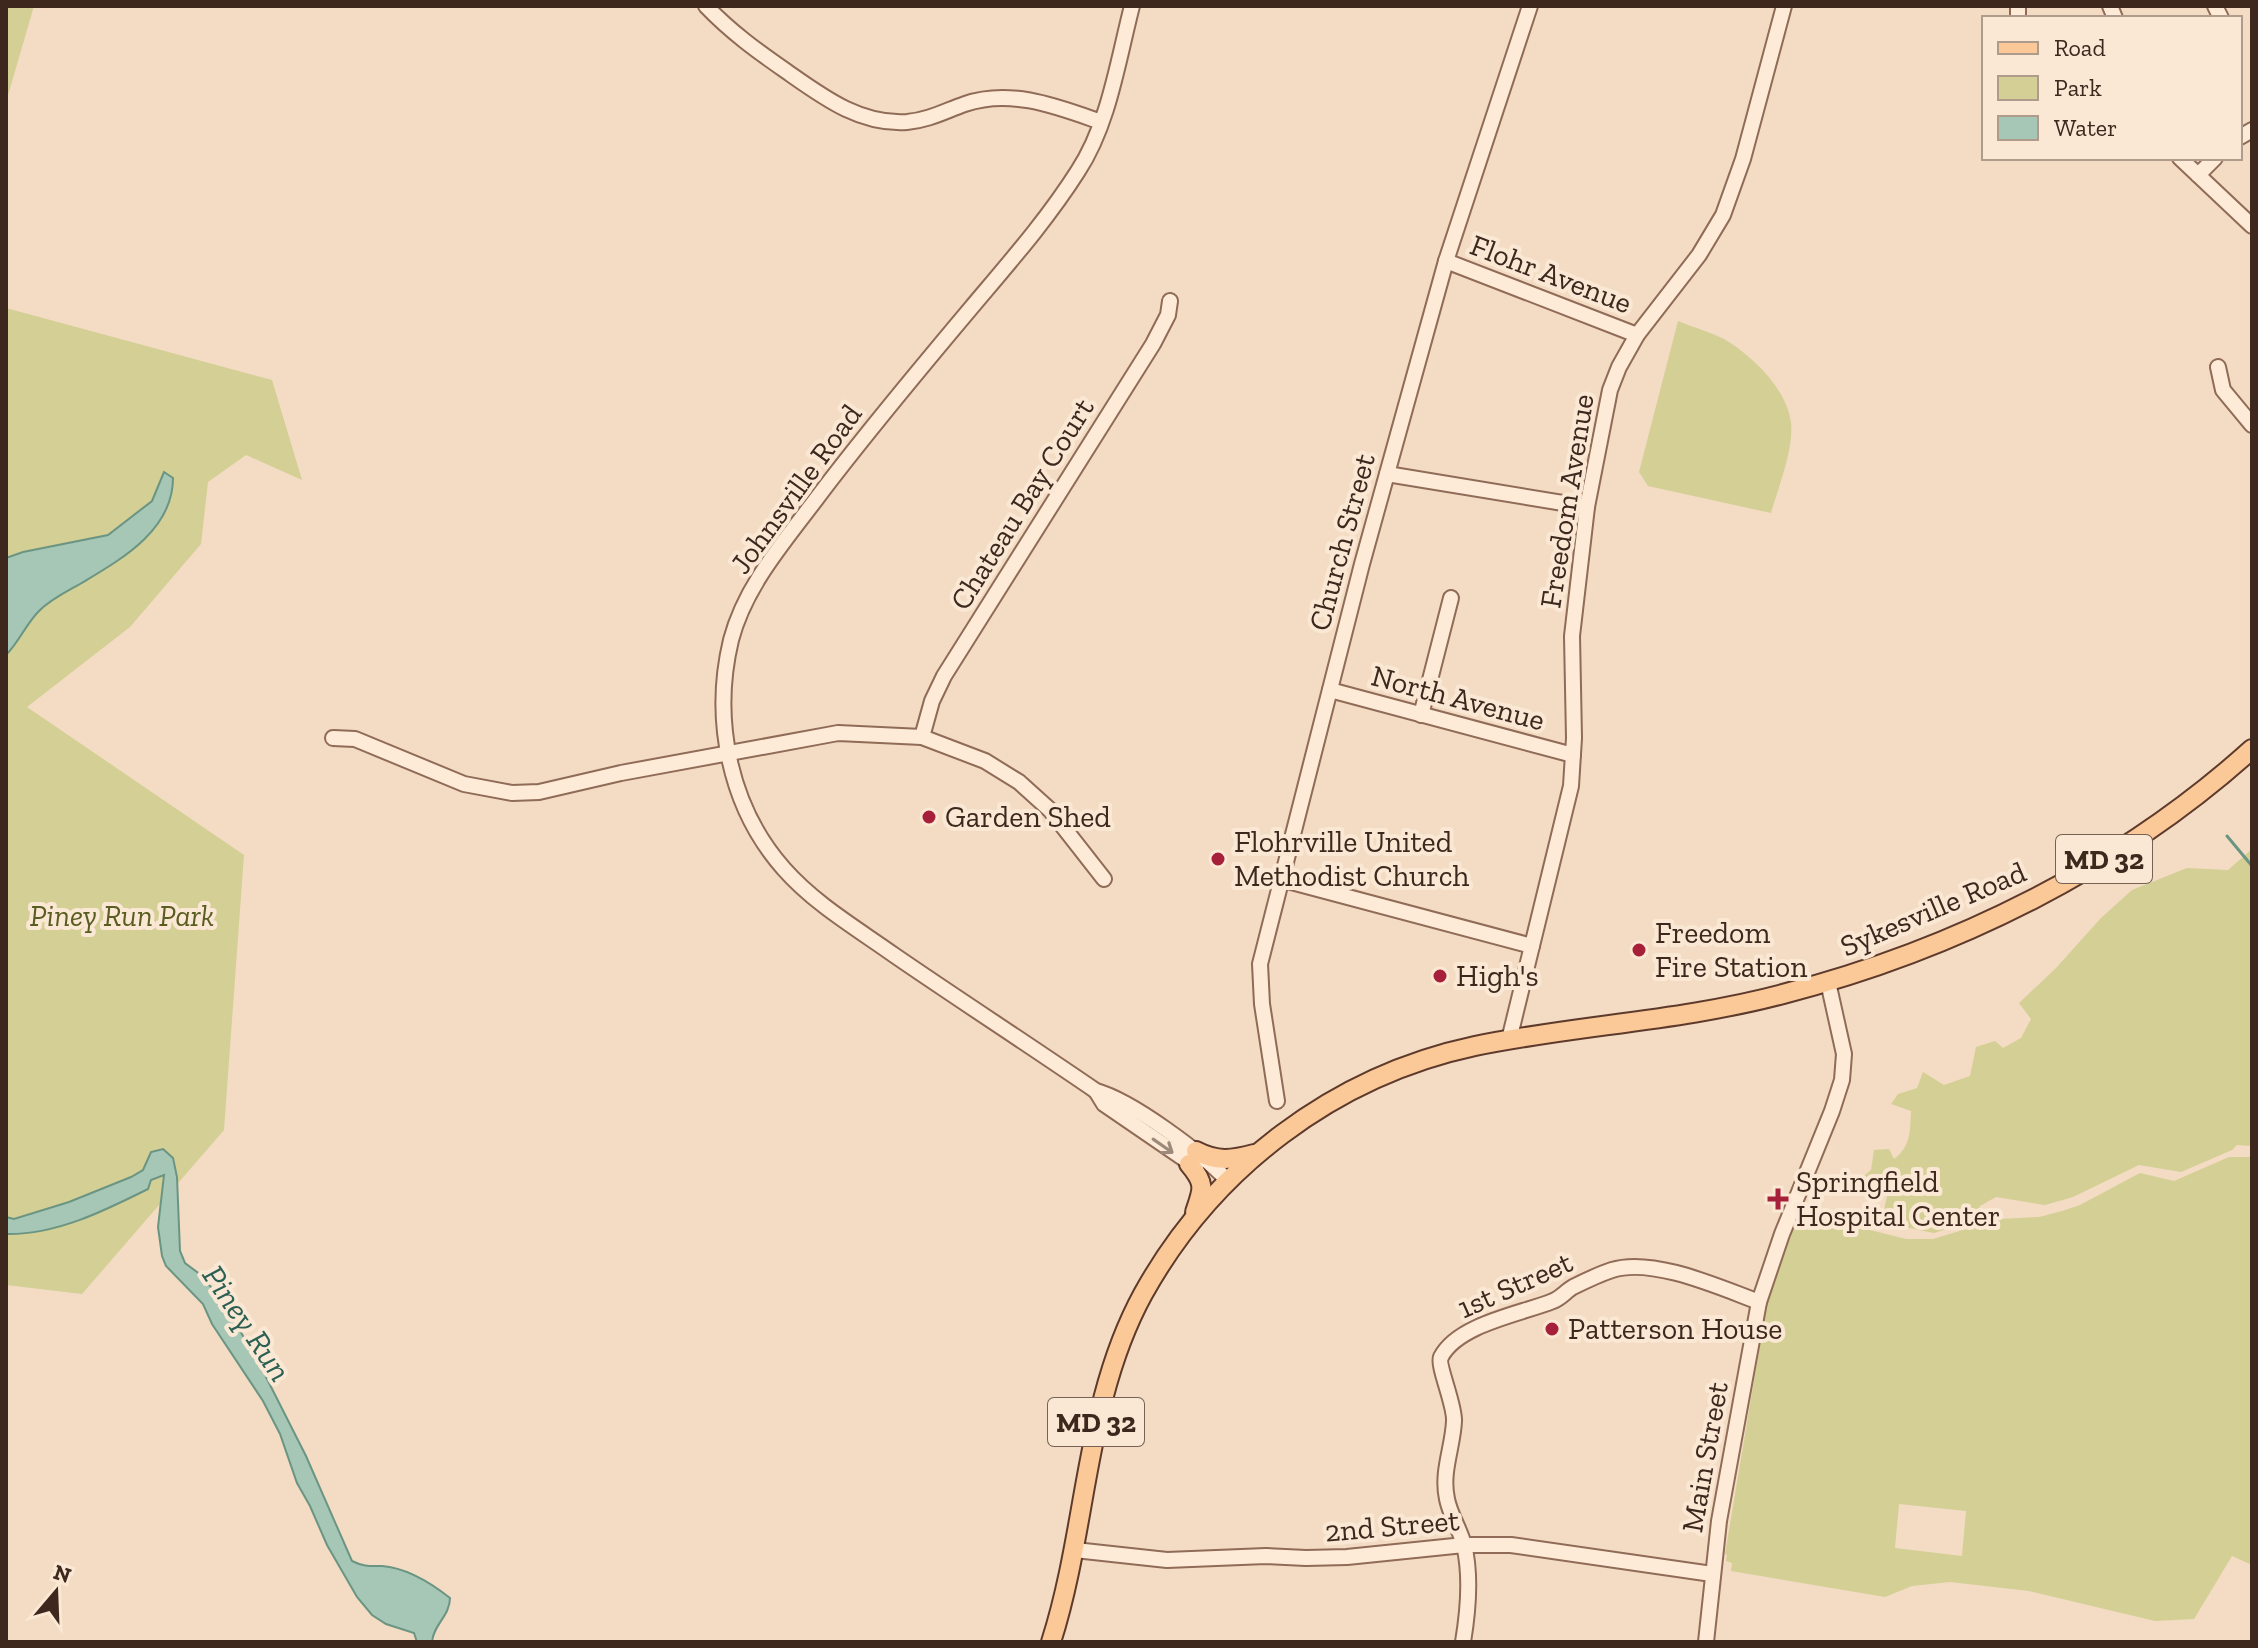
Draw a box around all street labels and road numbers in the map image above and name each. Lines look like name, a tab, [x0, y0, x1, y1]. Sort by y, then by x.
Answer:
street label: Flohr Avenue	[1465, 227, 1637, 321]
street label: Freedom Avenue	[1532, 391, 1602, 611]
street label: Chateau Bay Court	[942, 392, 1102, 616]
street label: Johnsville Road	[723, 397, 870, 581]
street label: Church Street	[1301, 450, 1383, 634]
street label: North Avenue	[1367, 658, 1549, 738]
road number: MD 32	[2056, 835, 2152, 883]
street label: Sykesville Road	[1835, 854, 2032, 964]
street label: 1st Street	[1452, 1244, 1578, 1326]
street label: Main Street	[1674, 1379, 1736, 1535]
road number: MD 32	[1048, 1398, 1144, 1446]
street label: 2nd Street	[1323, 1502, 1461, 1550]

